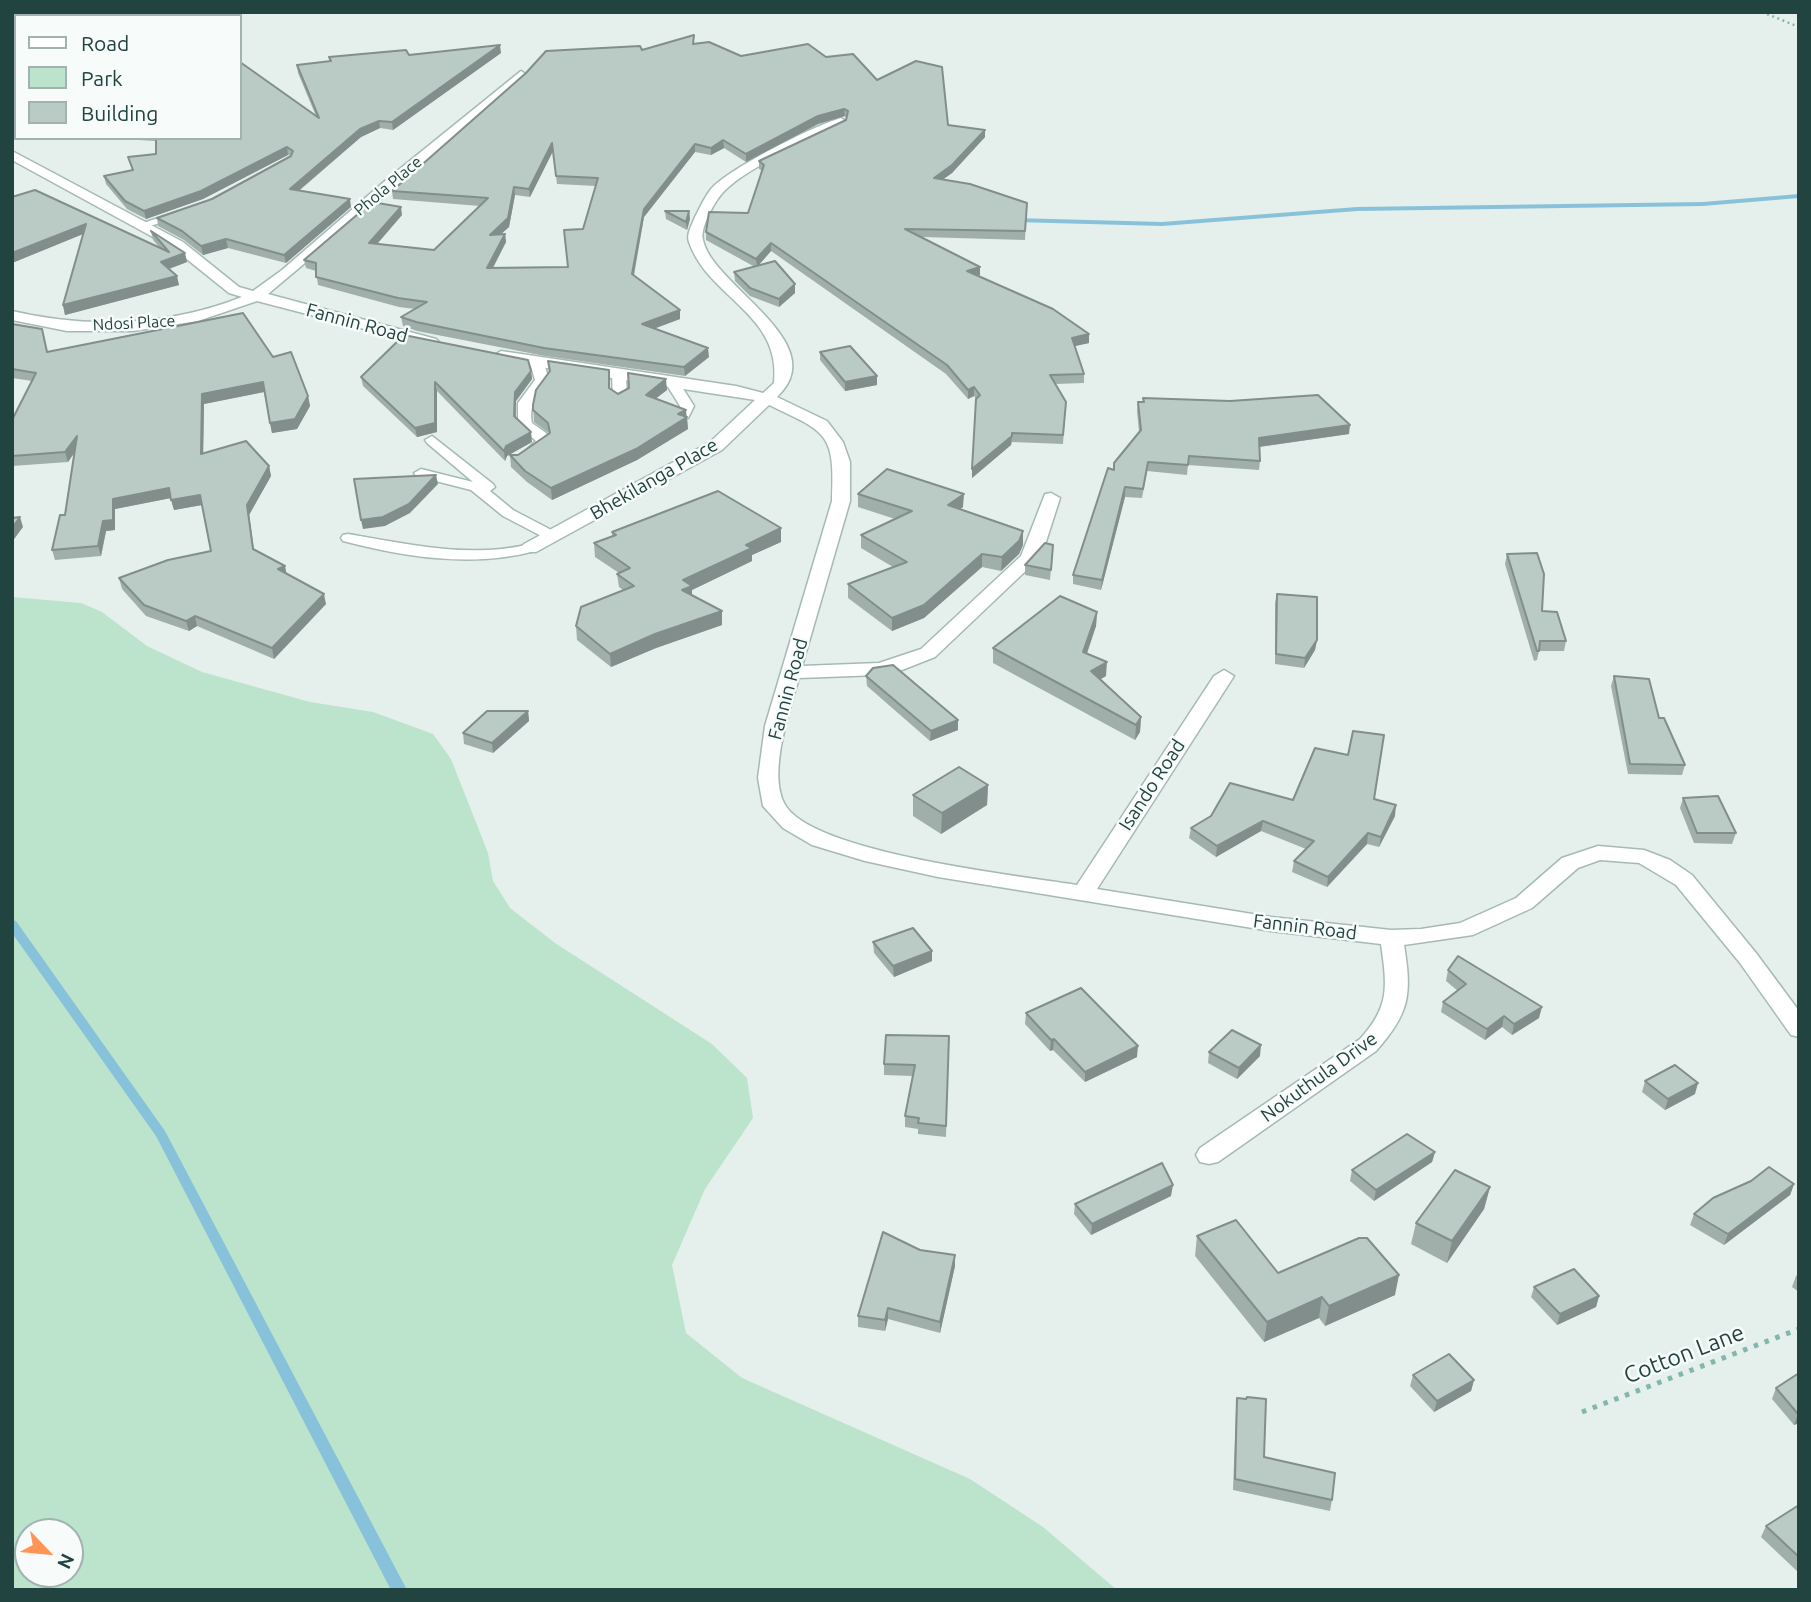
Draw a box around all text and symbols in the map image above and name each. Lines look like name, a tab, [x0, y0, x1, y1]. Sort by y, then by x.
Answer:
legend	[14, 14, 242, 140]
text: Road	[81, 31, 129, 55]
text: Park	[81, 66, 123, 90]
text: Building	[81, 101, 158, 125]
street label: Phola Place	[350, 152, 426, 220]
street label: Fannin Road	[304, 298, 410, 348]
street label: Ndosi Place	[92, 311, 176, 335]
street label: Bhekilanga Place	[586, 433, 722, 525]
street label: Fannin Road	[763, 636, 813, 742]
street label: Isando Road	[1114, 735, 1190, 835]
street label: Fannin Road	[1252, 909, 1358, 945]
street label: Nokuthula Drive	[1256, 1027, 1382, 1127]
street label: Cotton Lane	[1620, 1318, 1748, 1390]
north arrow	[14, 1518, 84, 1588]
text: N	[53, 1550, 79, 1573]

